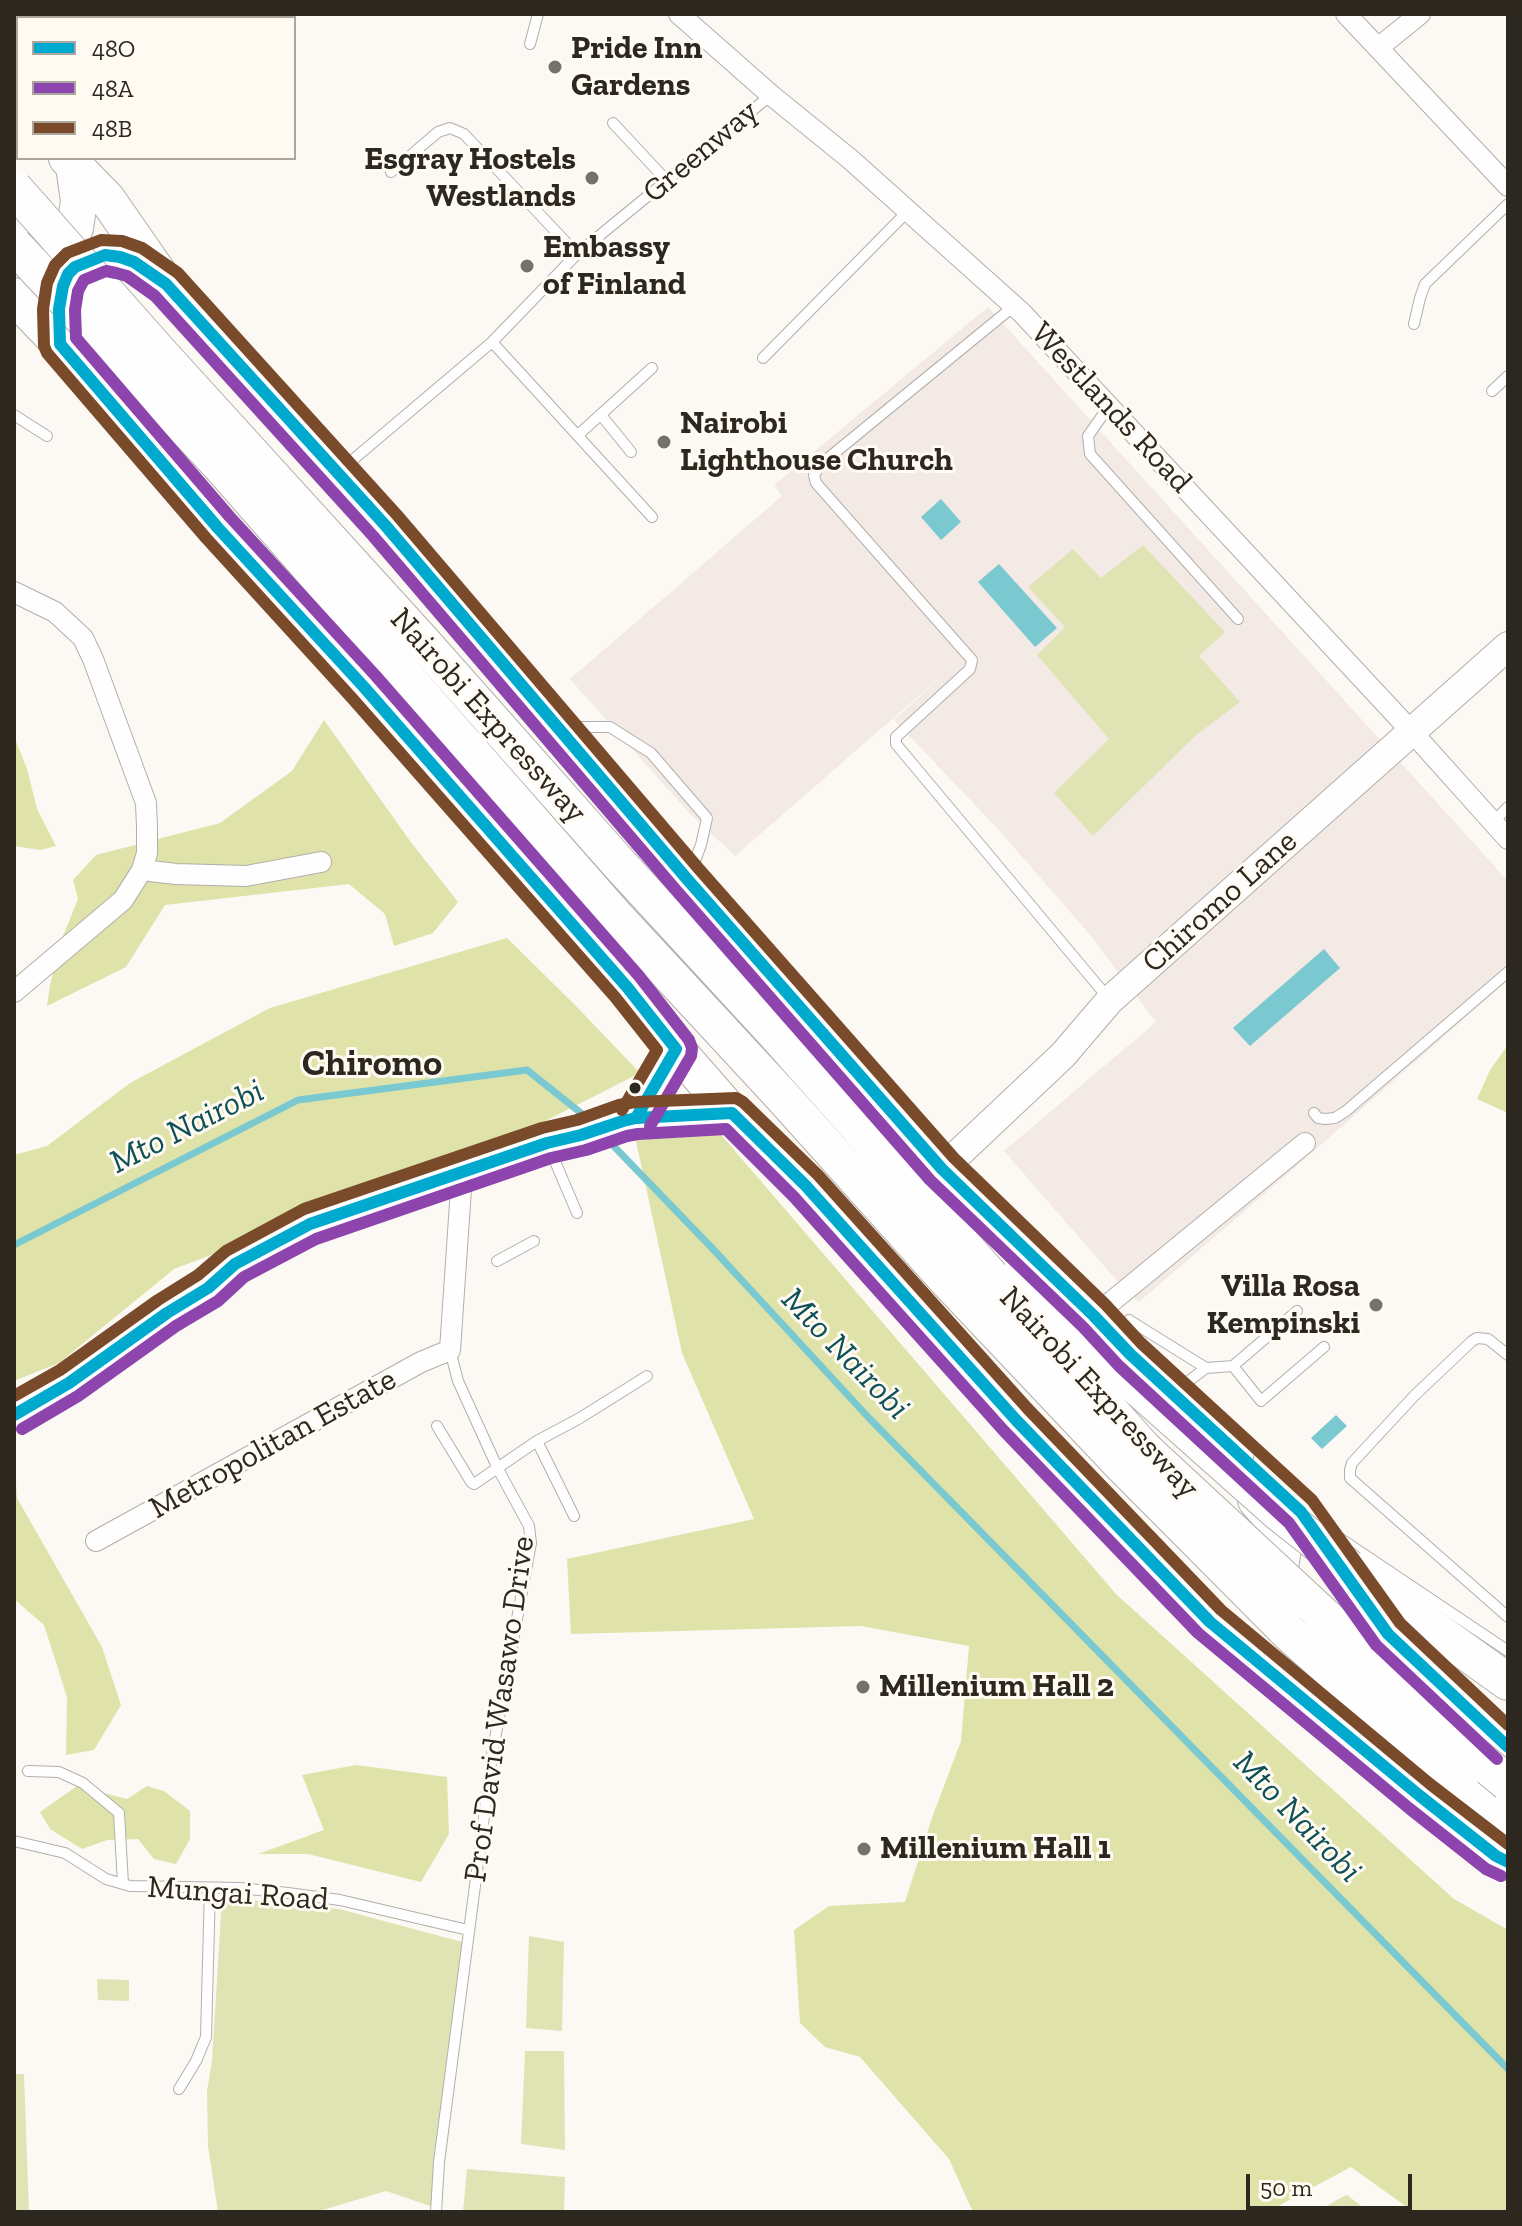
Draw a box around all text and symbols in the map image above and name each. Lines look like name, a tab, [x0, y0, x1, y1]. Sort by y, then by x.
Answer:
legend	[16, 16, 296, 160]
place label: Pride Inn Gardens	[571, 30, 703, 105]
text: 48O	[92, 34, 135, 63]
marker: Pride Inn Gardens	[546, 58, 564, 76]
text: 48A	[92, 74, 133, 103]
street label: Greenway	[635, 93, 767, 211]
text: 48B	[92, 114, 132, 143]
place label: Esgray Hostels Westlands	[364, 141, 576, 216]
marker: Esgray Hostels Westlands	[583, 169, 601, 187]
place label: Embassy of Finland	[543, 229, 686, 304]
marker: Embassy of Finland	[518, 257, 536, 275]
street label: Westlands Road	[1022, 315, 1200, 501]
place label: Nairobi Lighthouse Church	[680, 405, 953, 480]
marker: Nairobi Lighthouse Church	[655, 433, 673, 451]
street label: Nairobi Expressway	[382, 601, 594, 831]
street label: Chiromo Lane	[1135, 822, 1305, 982]
district label: Chiromo	[302, 1043, 442, 1087]
water label: Mto Nairobi	[103, 1071, 271, 1183]
unlabelled marker	[627, 1080, 643, 1096]
place label: Villa Rosa Kempinski	[1206, 1268, 1360, 1343]
street label: Nairobi Expressway	[991, 1279, 1207, 1507]
water label: Mto Nairobi	[772, 1280, 918, 1428]
marker: Villa Rosa Kempinski	[1367, 1296, 1385, 1314]
street label: Metropolitan Estate	[143, 1360, 403, 1528]
street label: Prof David Wasawo Drive	[457, 1534, 543, 1884]
place label: Millenium Hall 2	[879, 1668, 1114, 1706]
marker: Millenium Hall 2	[854, 1678, 872, 1696]
water label: Mto Nairobi	[1224, 1743, 1370, 1891]
place label: Millenium Hall 1	[880, 1830, 1111, 1868]
marker: Millenium Hall 1	[855, 1840, 873, 1858]
street label: Mungai Road	[146, 1869, 330, 1919]
scale bar	[1250, 2158, 1416, 2208]
text: 50 m	[1260, 2173, 1312, 2202]

